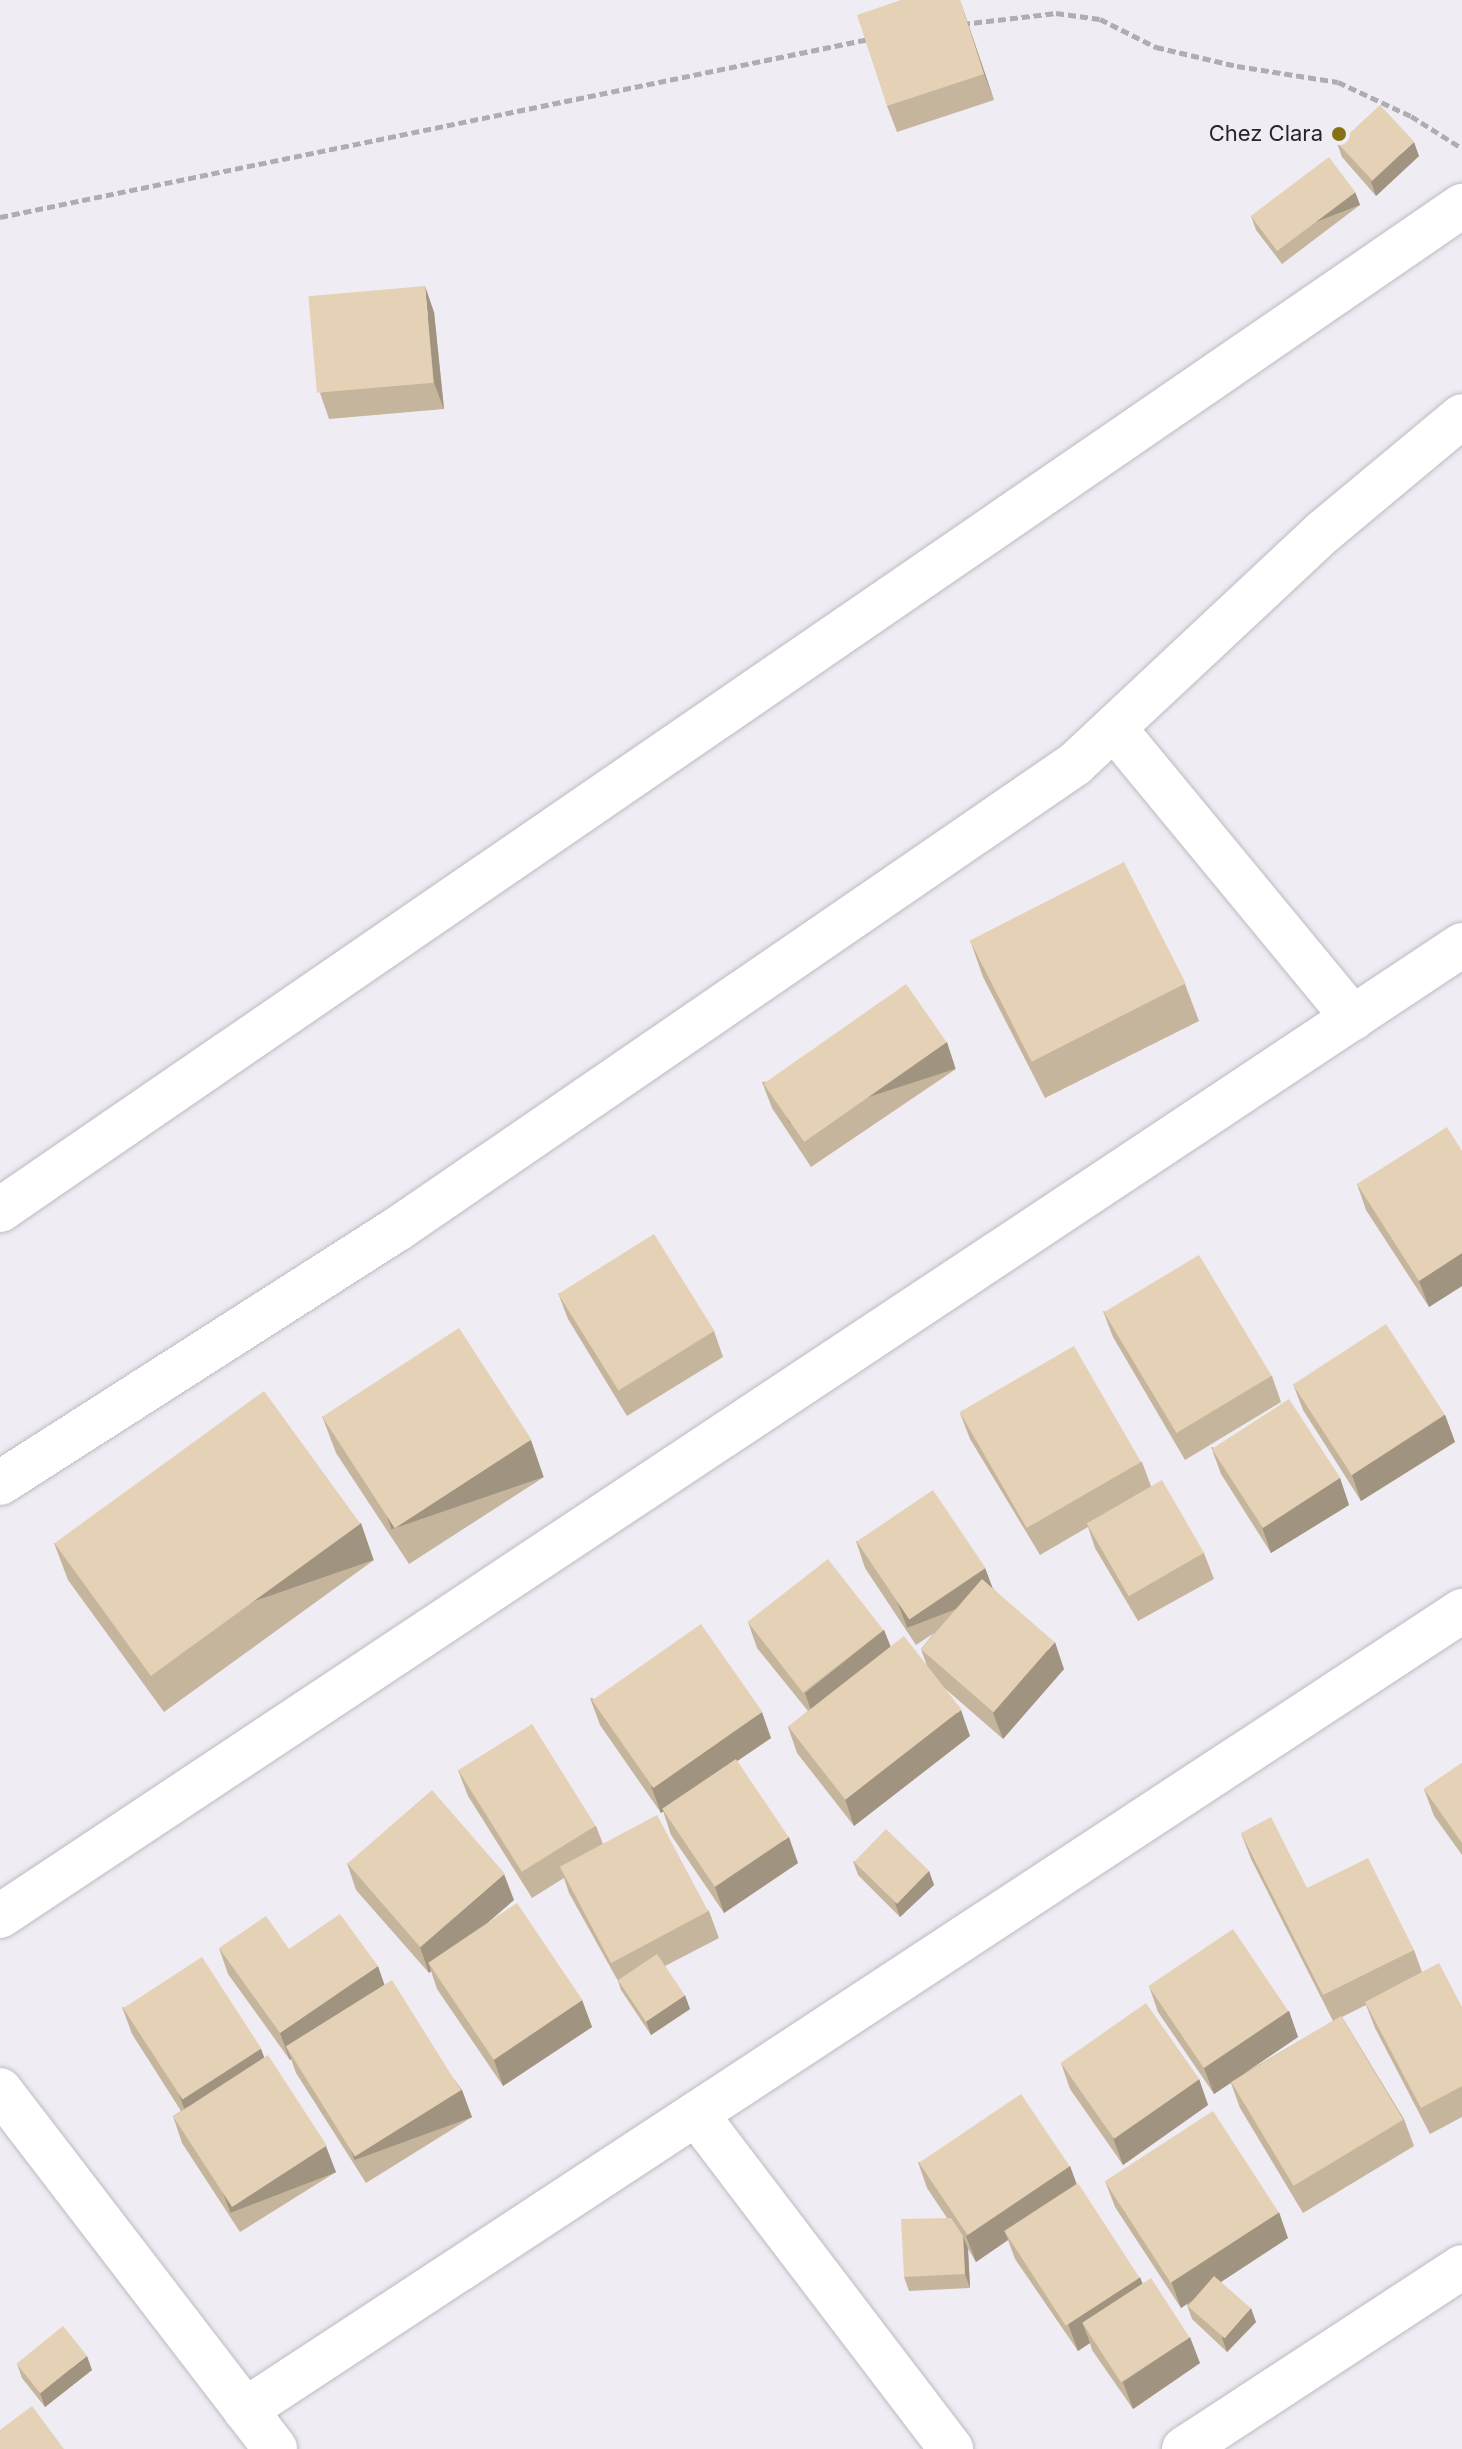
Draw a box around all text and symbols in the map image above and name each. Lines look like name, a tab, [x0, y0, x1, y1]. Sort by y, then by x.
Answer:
place label: Chez Clara	[1209, 121, 1323, 147]
marker: Chez Clara	[1330, 125, 1348, 143]

